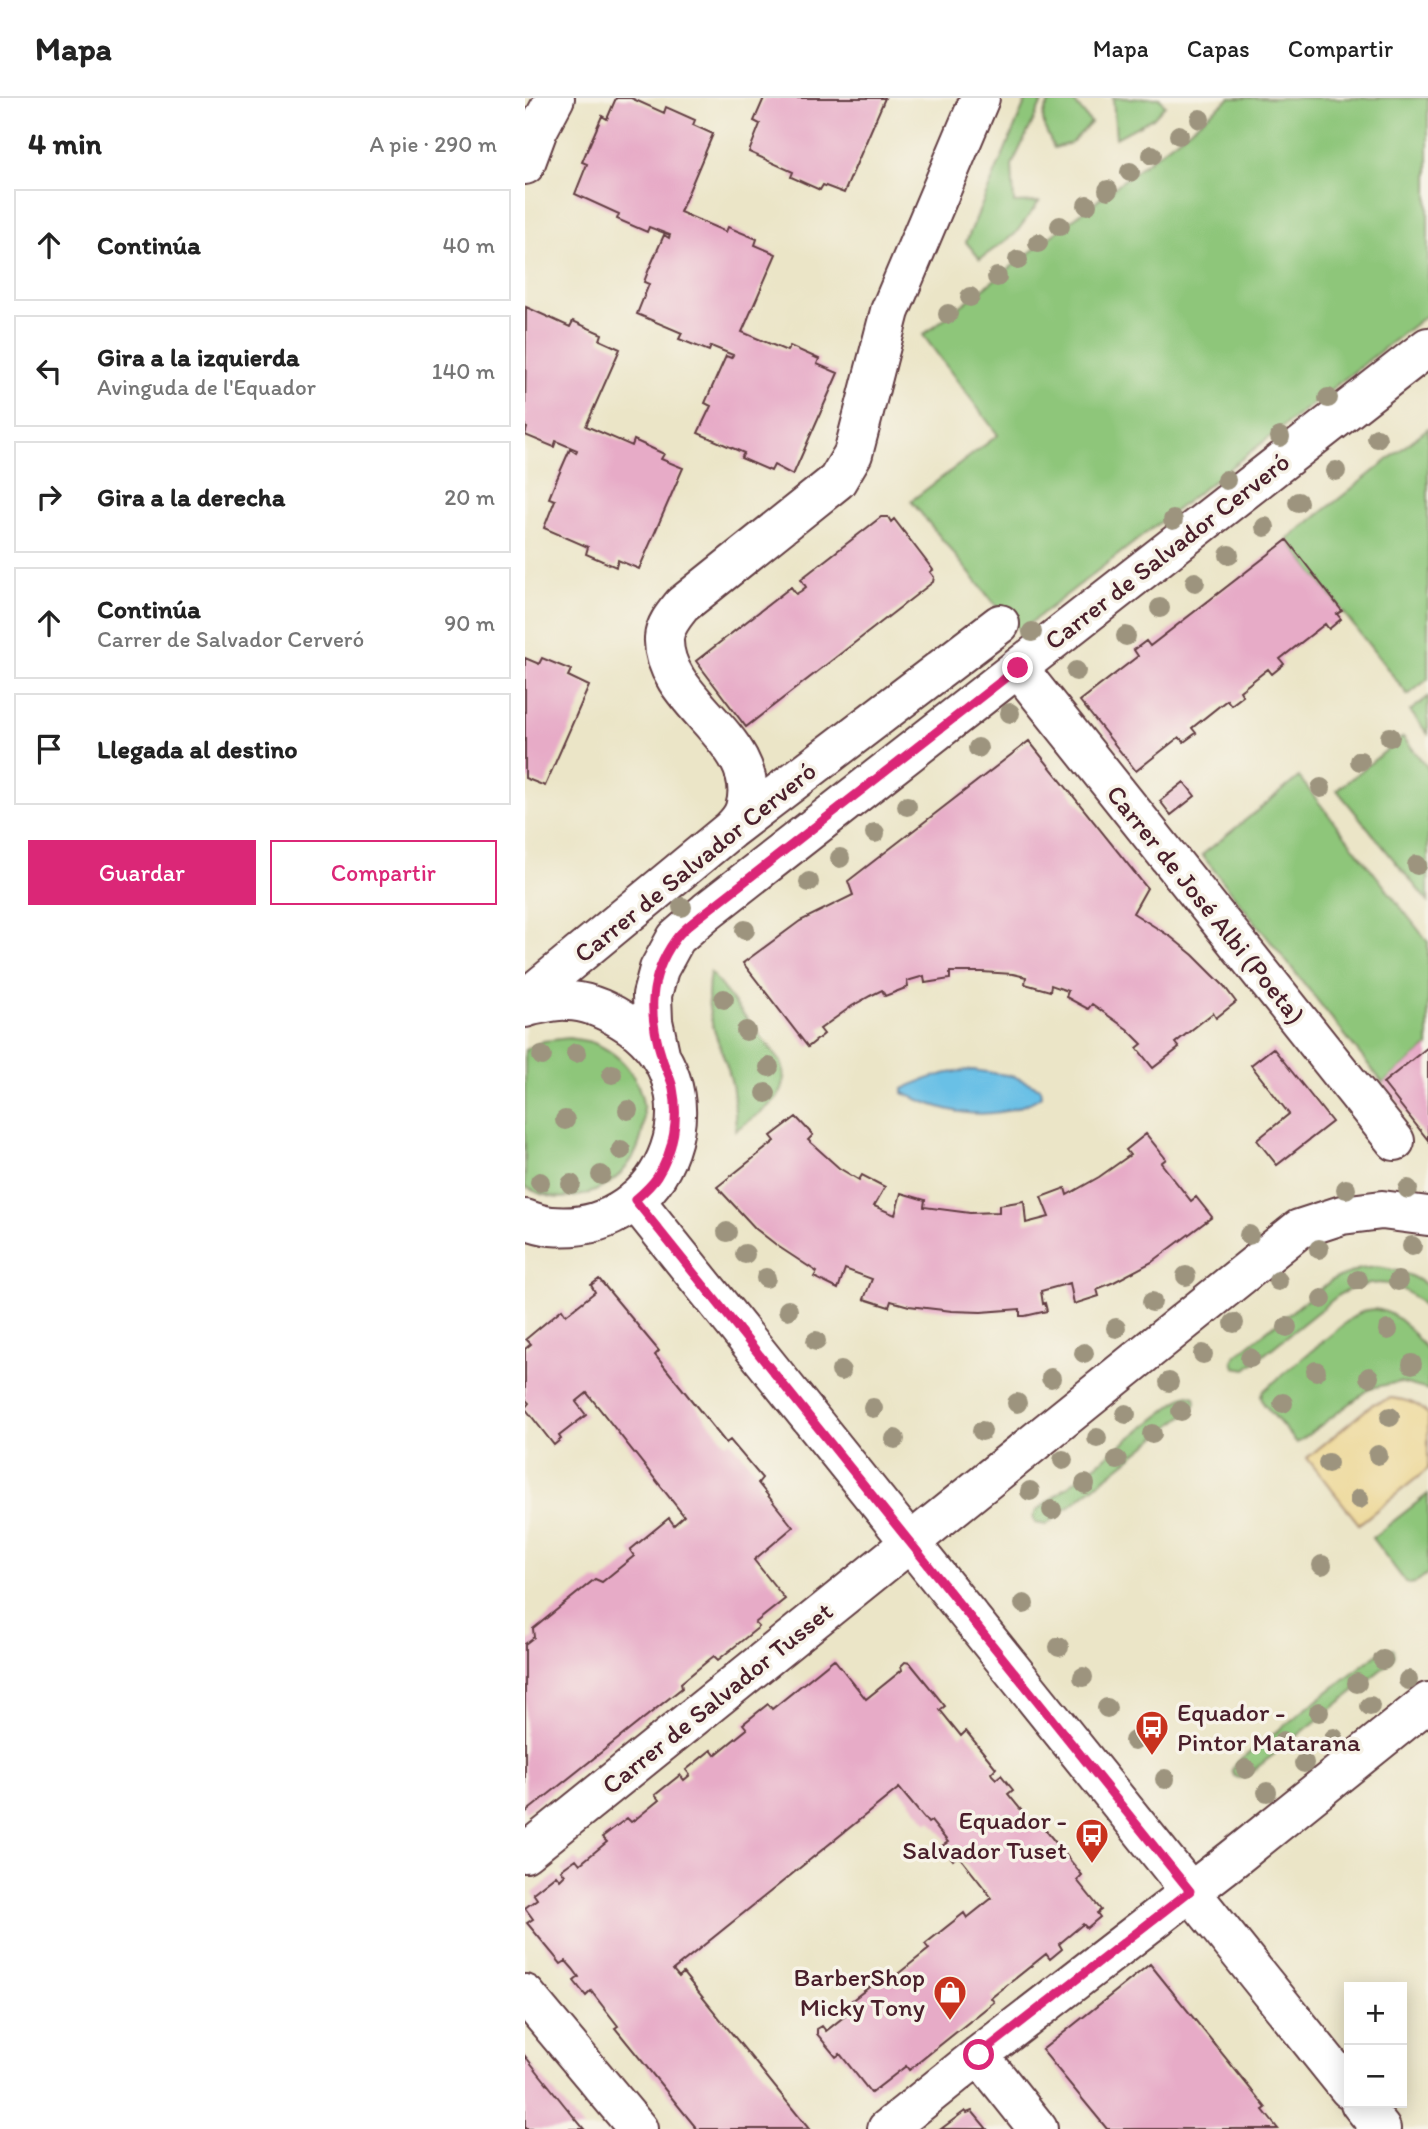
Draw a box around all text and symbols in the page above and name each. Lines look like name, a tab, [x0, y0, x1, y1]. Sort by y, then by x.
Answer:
text: Mapa	[35, 29, 112, 68]
text: Mapa	[1093, 34, 1149, 63]
text: Capas	[1187, 34, 1250, 63]
text: Compartir	[1288, 34, 1393, 63]
text: 4 min	[28, 125, 102, 162]
text: A pie · 290 m	[369, 130, 497, 158]
icon: ahead	[30, 226, 68, 264]
text: Continúa	[97, 229, 201, 261]
text: 40 m	[442, 231, 495, 259]
text: Gira a la izquierda	[97, 341, 300, 373]
icon: left	[30, 352, 68, 390]
text: 140 m	[432, 357, 495, 385]
text: Avinguda de l'Equador	[97, 373, 316, 401]
street label: Carrer de Salvador Cerveró	[1038, 445, 1296, 657]
icon: right	[30, 478, 68, 516]
text: Gira a la derecha	[97, 481, 285, 513]
text: 20 m	[444, 483, 495, 511]
text: Continúa	[97, 593, 201, 625]
icon: ahead	[30, 604, 68, 642]
text: 90 m	[444, 609, 495, 637]
text: Carrer de Salvador Cerveró	[97, 625, 364, 653]
route end	[1002, 652, 1033, 683]
icon: arrive	[30, 730, 68, 768]
text: Llegada al destino	[97, 733, 298, 765]
street label: Carrer de Salvador Cerveró	[568, 754, 822, 970]
street label: Carrer de José Albi (Poeta)	[1100, 778, 1312, 1030]
button: Guardar	[28, 840, 256, 905]
button: Compartir	[270, 840, 497, 905]
street label: Carrer de Salvador Tusset	[595, 1595, 839, 1801]
place label: Equador - Pintor Matarana	[1177, 1696, 1361, 1758]
bus stop icon: Equador - Pintor Matarana	[1133, 1708, 1171, 1757]
place label: Equador - Salvador Tuset	[902, 1804, 1067, 1866]
bus stop icon: Equador - Salvador Tuset	[1073, 1816, 1111, 1865]
place label: BarberShop Micky Tony	[794, 1961, 925, 2023]
shop icon: BarberShop Micky Tony	[931, 1973, 969, 2022]
map controls	[1344, 1982, 1407, 2108]
button: +	[1344, 1982, 1407, 2045]
route start	[963, 2039, 994, 2070]
button: −	[1344, 2045, 1407, 2108]

